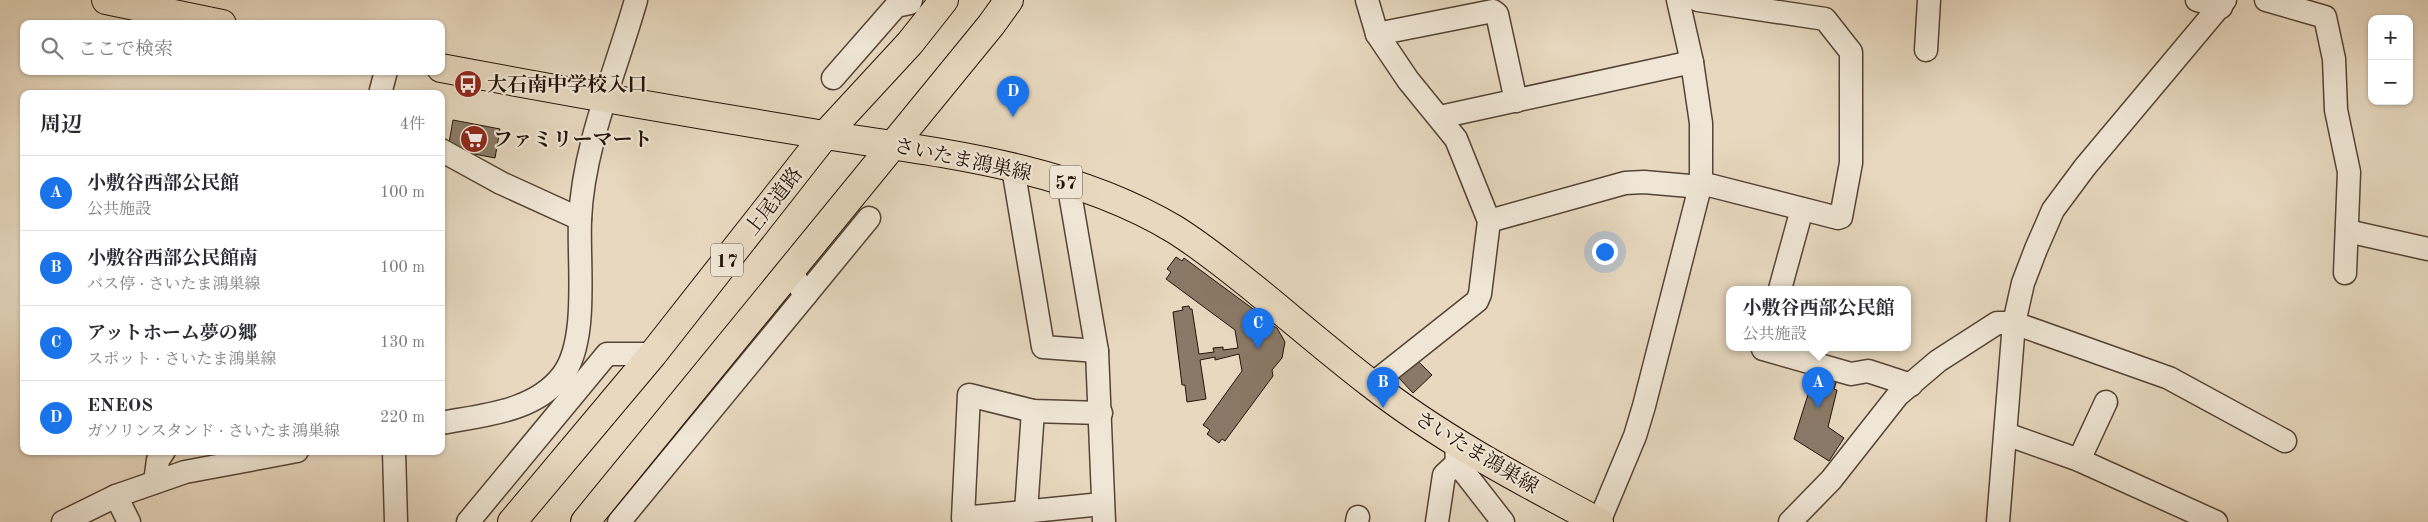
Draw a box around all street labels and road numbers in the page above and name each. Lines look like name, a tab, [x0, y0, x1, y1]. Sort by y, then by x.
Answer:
street label: さいたま鴻巣線	[892, 135, 1034, 185]
street label: 上尾道路	[740, 163, 807, 240]
road number: 57	[1050, 166, 1082, 198]
road number: 17	[711, 244, 743, 276]
street label: さいたま鴻巣線	[1411, 407, 1542, 498]

